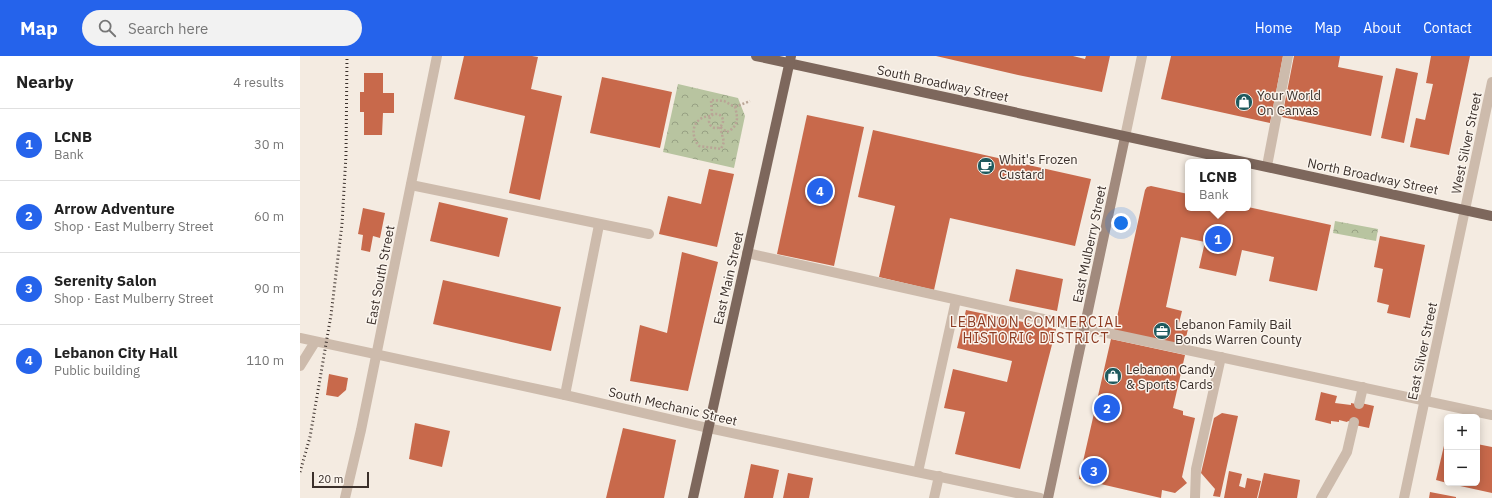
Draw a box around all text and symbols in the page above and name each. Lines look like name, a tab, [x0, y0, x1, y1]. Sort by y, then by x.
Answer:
search box	[82, 10, 362, 46]
text: Map	[20, 16, 58, 40]
icon: search	[96, 17, 118, 39]
text: Search here	[128, 19, 208, 38]
text: Home	[1255, 19, 1292, 37]
text: Map	[1314, 19, 1341, 37]
text: About	[1363, 19, 1401, 37]
text: Contact	[1423, 19, 1472, 37]
street label: South Broadway Street	[876, 61, 1010, 106]
text: Nearby	[16, 71, 74, 93]
text: 4 results	[233, 74, 284, 91]
place label: Your World On Canvas	[1257, 87, 1321, 119]
street label: West Silver Street	[1447, 91, 1486, 196]
shop icon: Your World On Canvas	[1234, 92, 1254, 112]
text: LCNB	[54, 127, 92, 146]
text: 1	[25, 136, 33, 153]
text: 30 m	[254, 136, 284, 153]
text: Bank	[54, 146, 84, 163]
place label: Whit's Frozen Custard	[999, 151, 1078, 183]
street label: North Broadway Street	[1306, 154, 1440, 199]
cafe icon: Whit's Frozen Custard	[976, 156, 996, 176]
popup	[1185, 159, 1251, 211]
text: LCNB	[1199, 167, 1237, 186]
pin: 4	[807, 176, 833, 206]
street label: East Mulberry Street	[1069, 184, 1110, 304]
text: Bank	[1199, 186, 1229, 203]
text: Arrow Adventure	[54, 199, 175, 218]
text: 2	[25, 208, 33, 225]
text: 60 m	[254, 208, 284, 225]
your location	[1111, 213, 1131, 233]
text: Shop · East Mulberry Street	[54, 218, 214, 235]
street label: East South Street	[362, 224, 398, 326]
pin: 1	[1205, 224, 1231, 254]
street label: East Main Street	[709, 230, 747, 326]
text: Serenity Salon	[54, 271, 157, 290]
text: 3	[25, 280, 33, 297]
text: 90 m	[254, 280, 284, 297]
text: Shop · East Mulberry Street	[54, 290, 214, 307]
street label: East Silver Street	[1404, 301, 1441, 402]
district label: LEBANON COMMERCIAL HISTORIC DISTRICT	[950, 313, 1122, 347]
place label: Lebanon Family Bail Bonds Warren County	[1175, 316, 1302, 348]
office icon: Lebanon Family Bail Bonds Warren County	[1152, 321, 1172, 341]
text: Lebanon City Hall	[54, 343, 177, 362]
text: 4	[25, 352, 33, 369]
text: 110 m	[246, 352, 284, 369]
place label: Lebanon Candy & Sports Cards	[1126, 361, 1216, 393]
text: Public building	[54, 362, 140, 379]
shop icon: Lebanon Candy & Sports Cards	[1103, 366, 1123, 386]
street label: South Mechanic Street	[607, 383, 739, 430]
pin: 2	[1094, 393, 1120, 423]
map controls	[1444, 414, 1480, 486]
button: +	[1444, 414, 1480, 450]
button: −	[1444, 450, 1480, 486]
pin: 3	[1081, 456, 1107, 486]
scale bar	[312, 470, 369, 489]
text: 20 m	[318, 472, 343, 486]

